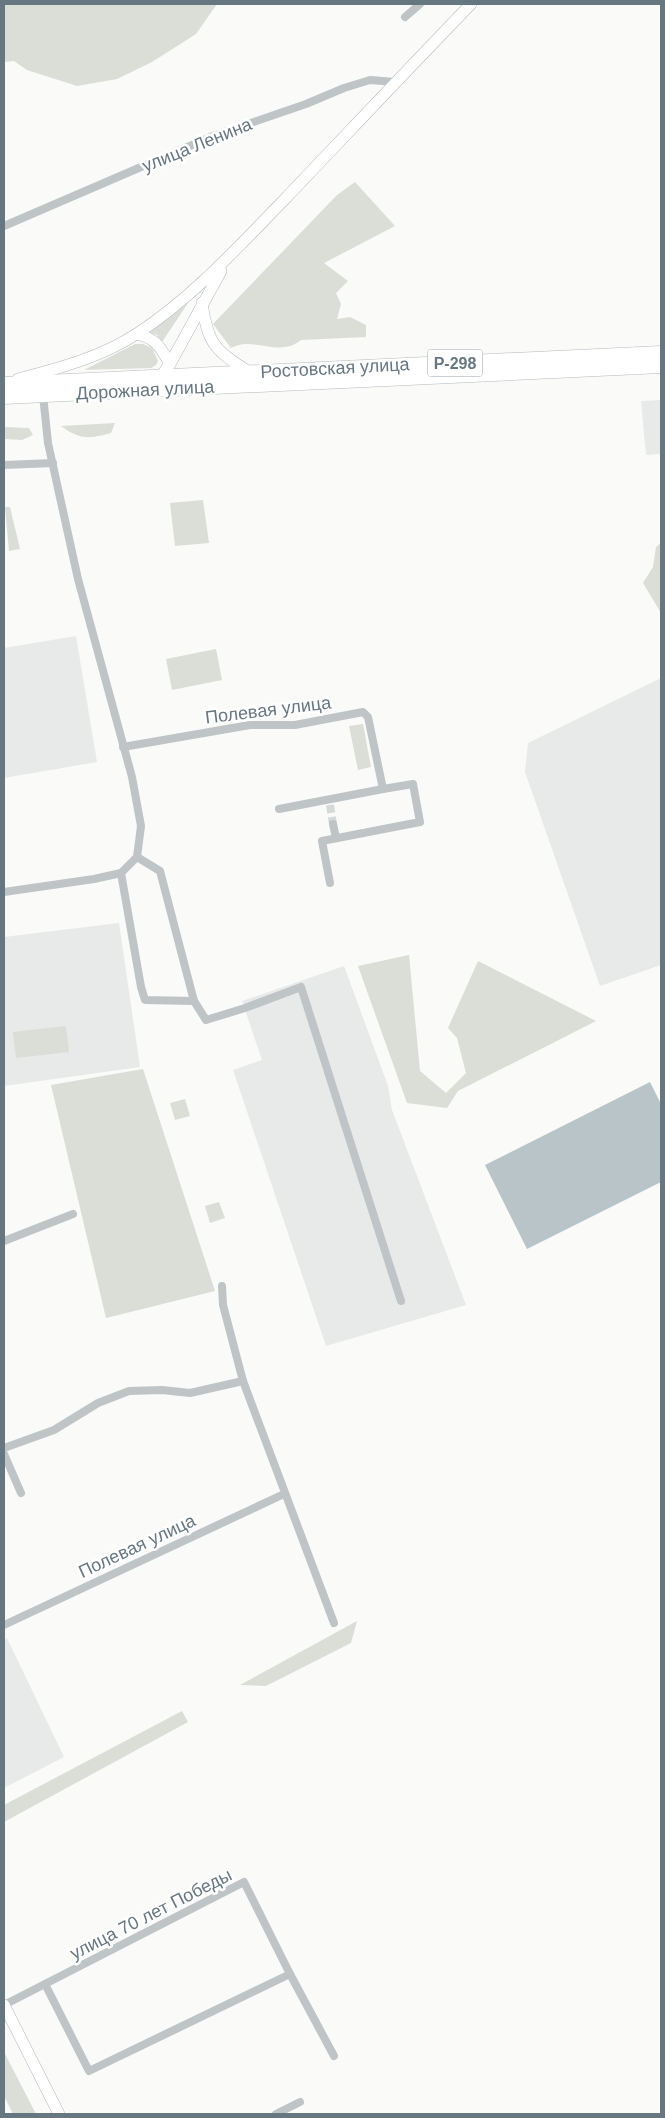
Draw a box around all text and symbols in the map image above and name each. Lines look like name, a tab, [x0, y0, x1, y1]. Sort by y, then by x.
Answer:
street label: улица Ленина	[139, 114, 256, 176]
road number: Р-298	[428, 349, 482, 376]
street label: Ростовская улица	[260, 354, 411, 382]
street label: Дорожная улица	[75, 376, 216, 404]
street label: Полевая улица	[204, 692, 333, 728]
street label: Полевая улица	[75, 1510, 200, 1582]
street label: улица 70 лет Победы	[67, 1865, 235, 1963]

